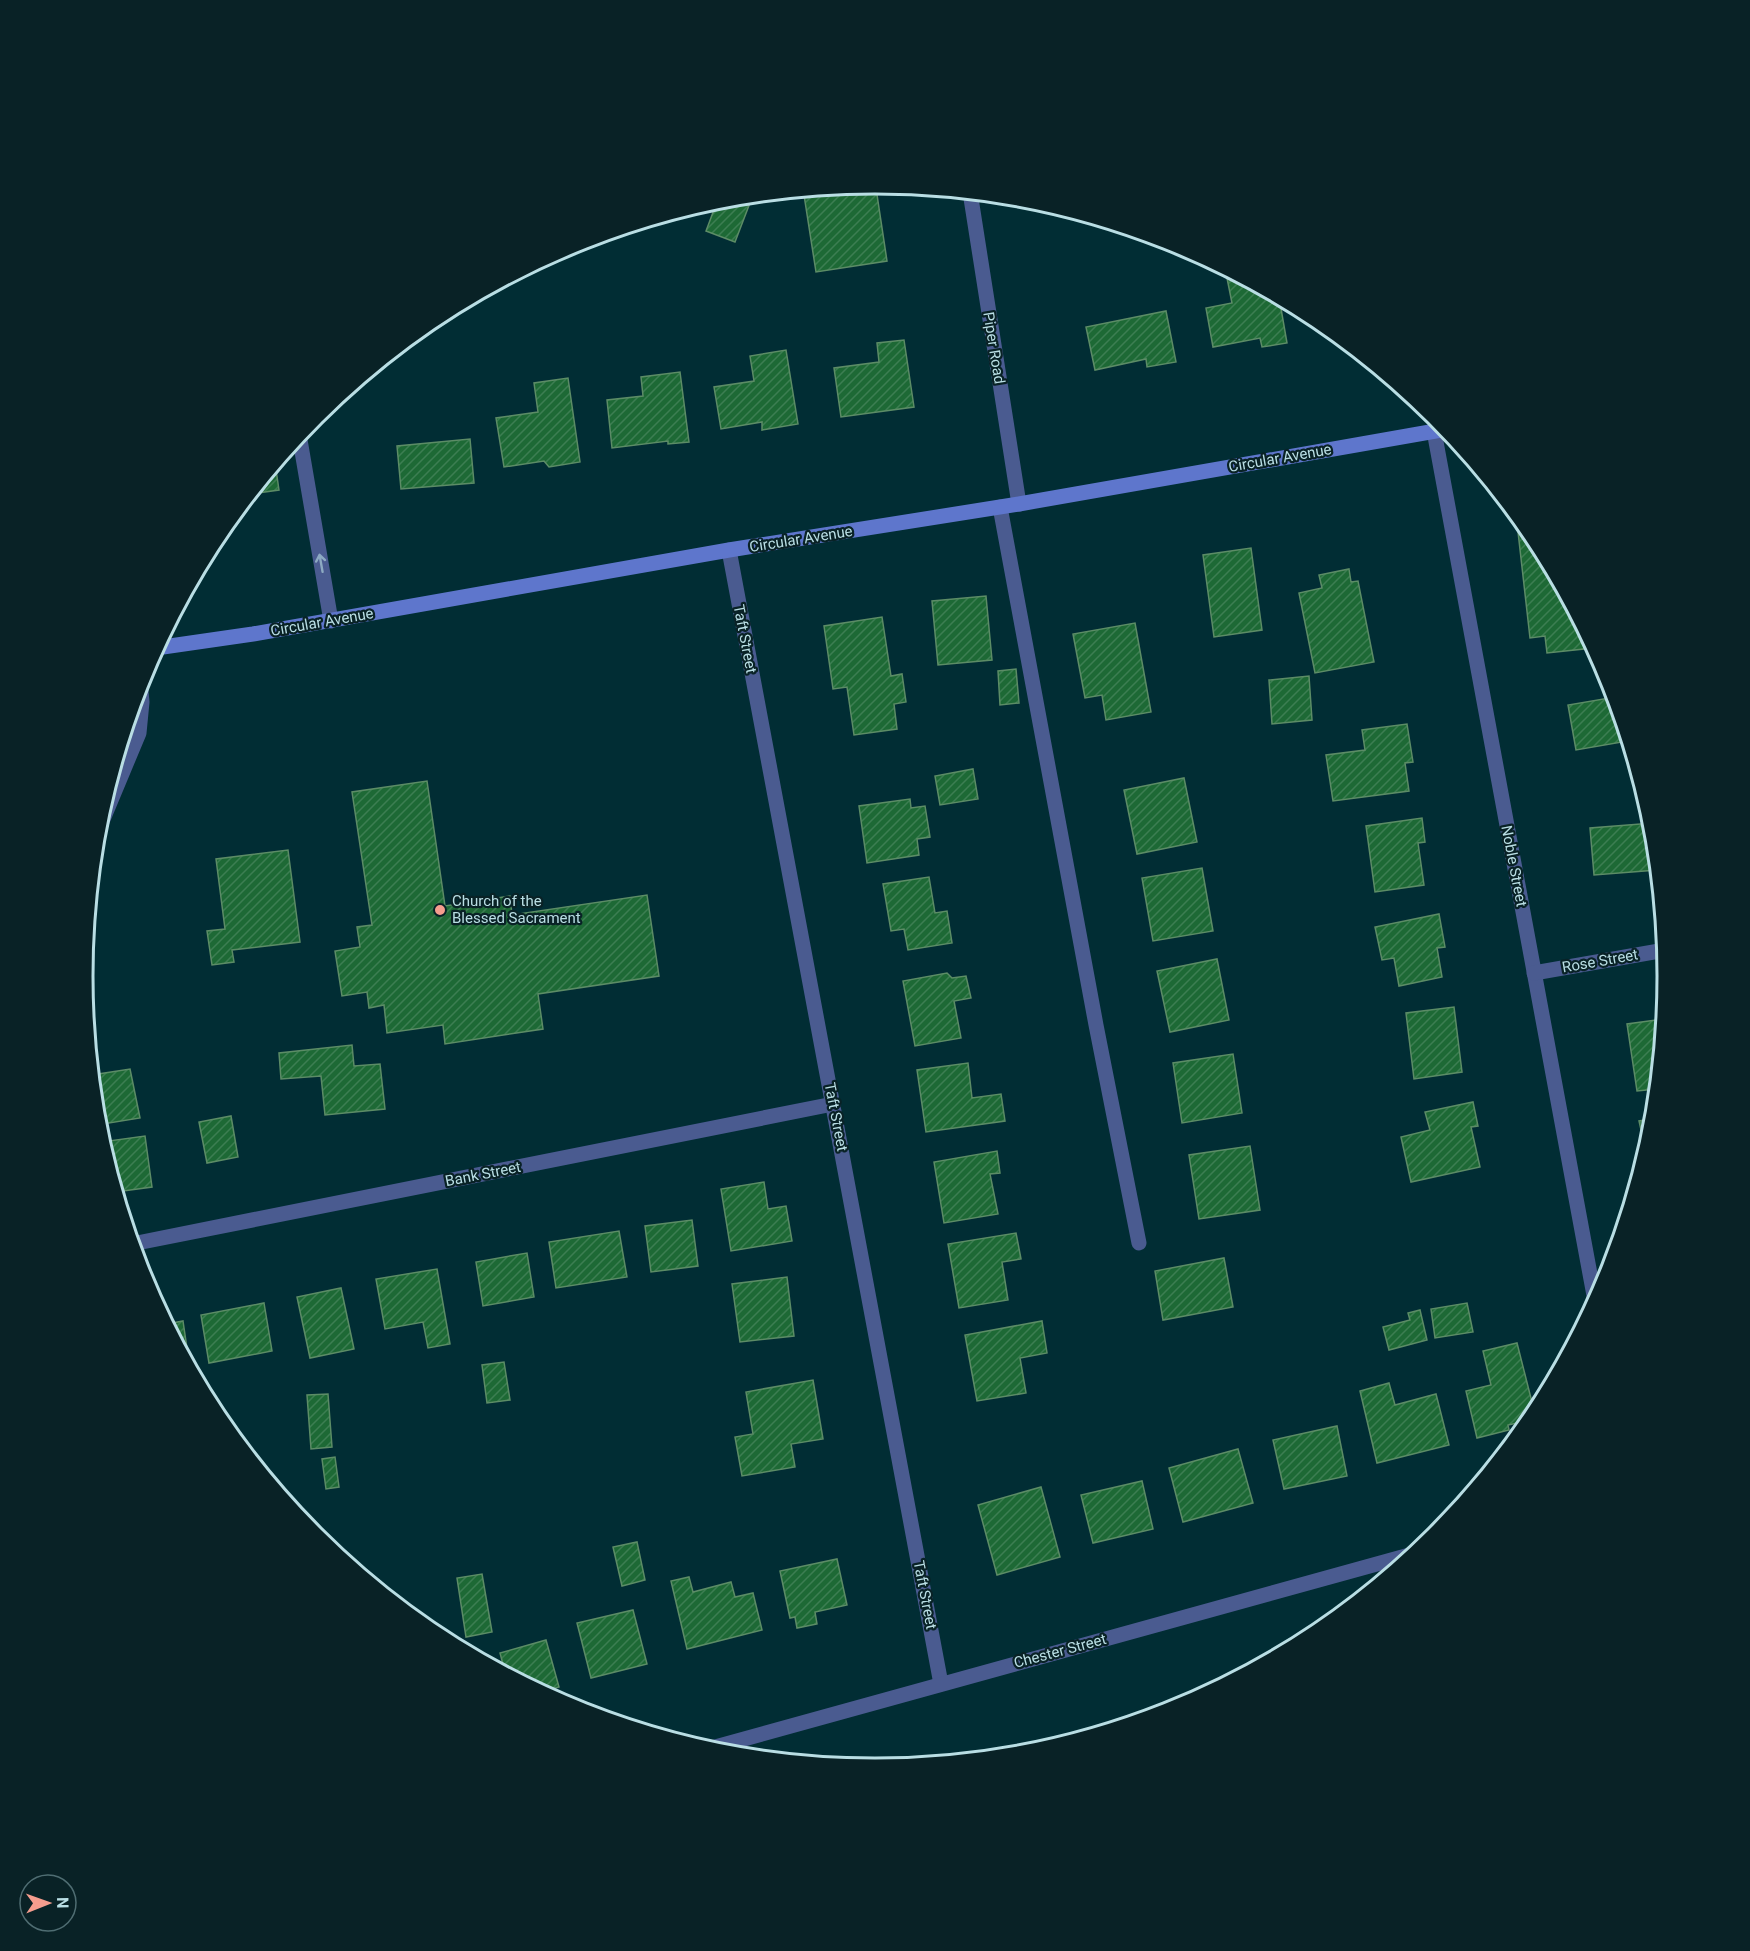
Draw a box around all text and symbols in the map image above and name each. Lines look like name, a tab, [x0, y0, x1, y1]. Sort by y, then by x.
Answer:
street label: Piper Road	[979, 311, 1009, 385]
street label: Circular Avenue	[1227, 440, 1333, 476]
street label: Circular Avenue	[748, 522, 854, 556]
one-way arrow	[315, 554, 326, 573]
street label: Taft Street	[730, 603, 761, 675]
street label: Circular Avenue	[269, 604, 375, 640]
street label: Noble Street	[1497, 824, 1531, 908]
place label: Church of the Blessed Sacrament	[452, 892, 581, 927]
marker: Church of the Blessed Sacrament	[433, 903, 447, 917]
street label: Rose Street	[1561, 945, 1639, 977]
street label: Taft Street	[821, 1081, 852, 1153]
street label: Bank Street	[444, 1158, 522, 1190]
street label: Taft Street	[910, 1559, 941, 1631]
street label: Chester Street	[1012, 1630, 1108, 1672]
north arrow	[18, 1873, 78, 1933]
text: N	[53, 1897, 72, 1909]

